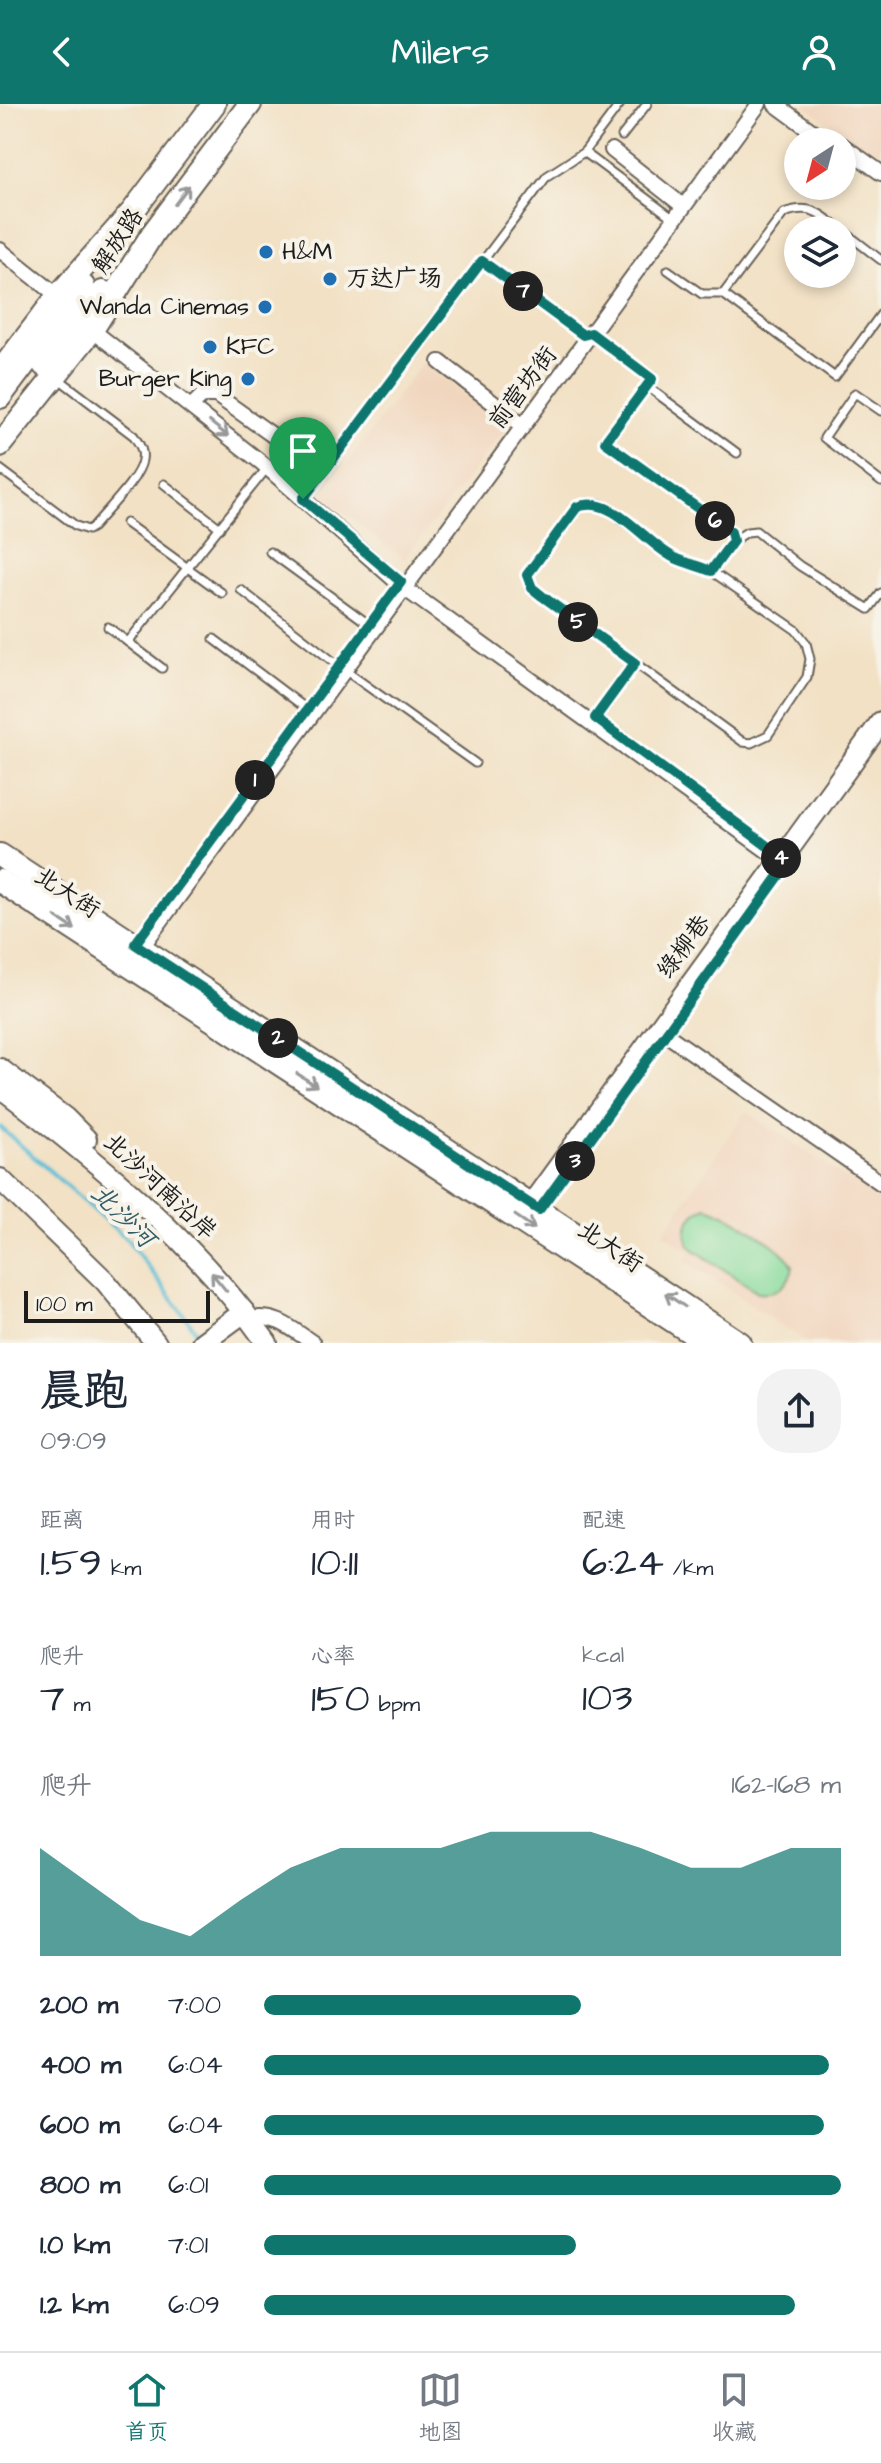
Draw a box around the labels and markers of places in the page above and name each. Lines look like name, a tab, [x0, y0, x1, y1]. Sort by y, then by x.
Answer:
place label: H&M	[282, 235, 333, 269]
marker: H&M	[257, 243, 275, 261]
place label: 万达广场	[346, 262, 442, 296]
marker: 万达广场	[321, 270, 339, 288]
pin: 7	[503, 271, 543, 311]
place label: Wanda Cinemas	[80, 290, 249, 324]
marker: Wanda Cinemas	[256, 298, 274, 316]
place label: KFC	[226, 330, 274, 364]
marker: KFC	[201, 338, 219, 356]
place label: Burger King	[99, 362, 232, 397]
marker: Burger King	[239, 370, 257, 388]
pin	[269, 417, 337, 499]
pin: 6	[695, 501, 735, 541]
pin: 5	[558, 602, 598, 642]
pin: 1	[235, 760, 275, 800]
pin: 4	[761, 838, 801, 878]
pin: 2	[258, 1018, 298, 1058]
pin: 3	[555, 1141, 595, 1181]

